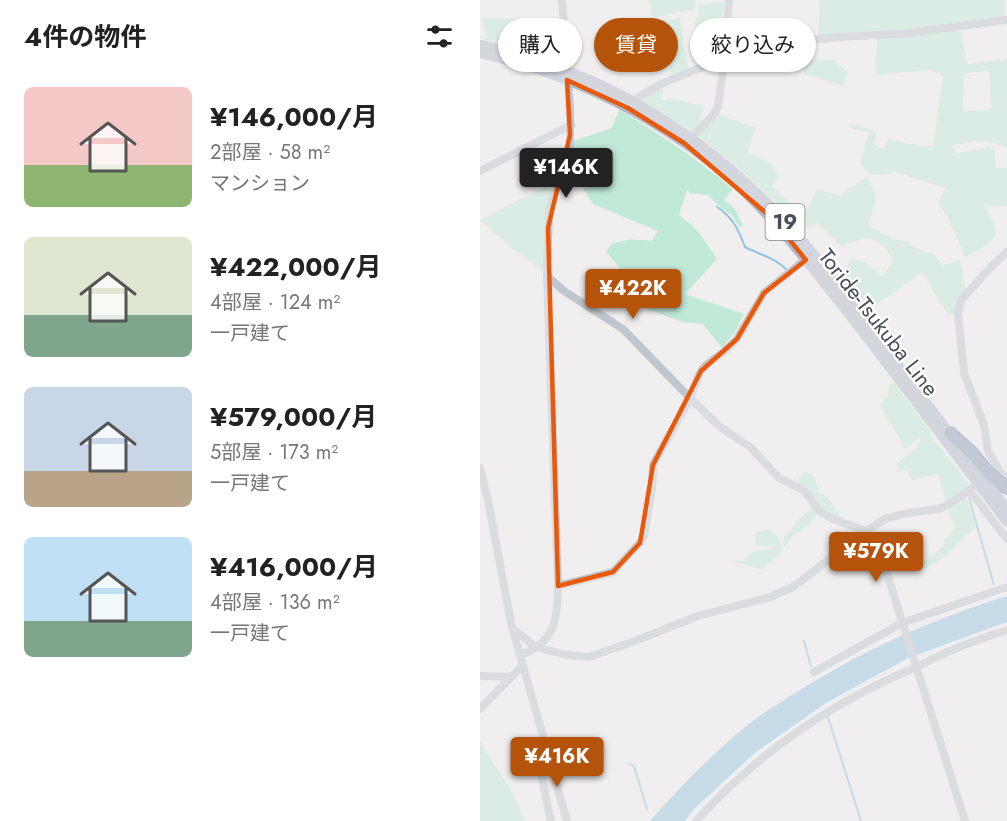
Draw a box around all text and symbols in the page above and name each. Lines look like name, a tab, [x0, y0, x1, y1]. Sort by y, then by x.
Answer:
text: 4件の物件	[24, 18, 146, 56]
chip: 購入	[498, 18, 582, 72]
chip: 賃貸	[594, 18, 678, 72]
chip: 絞り込み	[690, 18, 816, 72]
icon: filters	[423, 20, 456, 53]
text: ¥146,000/月	[210, 98, 378, 136]
icon: home	[72, 111, 144, 183]
text: 2部屋 · 58 m²	[210, 138, 330, 167]
pin: ¥146K	[524, 148, 608, 199]
text: ¥146K	[534, 153, 598, 182]
text: マンション	[210, 169, 310, 198]
road number: 19	[766, 204, 804, 240]
street label: Toride-Tsukuba Line	[811, 241, 947, 403]
text: ¥422,000/月	[210, 248, 382, 286]
icon: home	[72, 261, 144, 333]
pin: ¥422K	[591, 269, 675, 320]
text: ¥422K	[599, 274, 667, 303]
text: 4部屋 · 124 m²	[210, 288, 340, 317]
text: 一戸建て	[210, 319, 290, 348]
text: ¥579,000/月	[210, 398, 377, 436]
icon: home	[72, 411, 144, 483]
text: 5部屋 · 173 m²	[210, 438, 338, 467]
text: 一戸建て	[210, 469, 290, 498]
pin: ¥579K	[834, 532, 918, 583]
text: ¥579K	[843, 537, 909, 566]
text: ¥416,000/月	[210, 548, 378, 586]
icon: home	[72, 561, 144, 633]
text: 4部屋 · 136 m²	[210, 588, 340, 617]
text: 一戸建て	[210, 619, 290, 648]
pin: ¥416K	[515, 737, 599, 788]
text: ¥416K	[525, 742, 589, 771]

